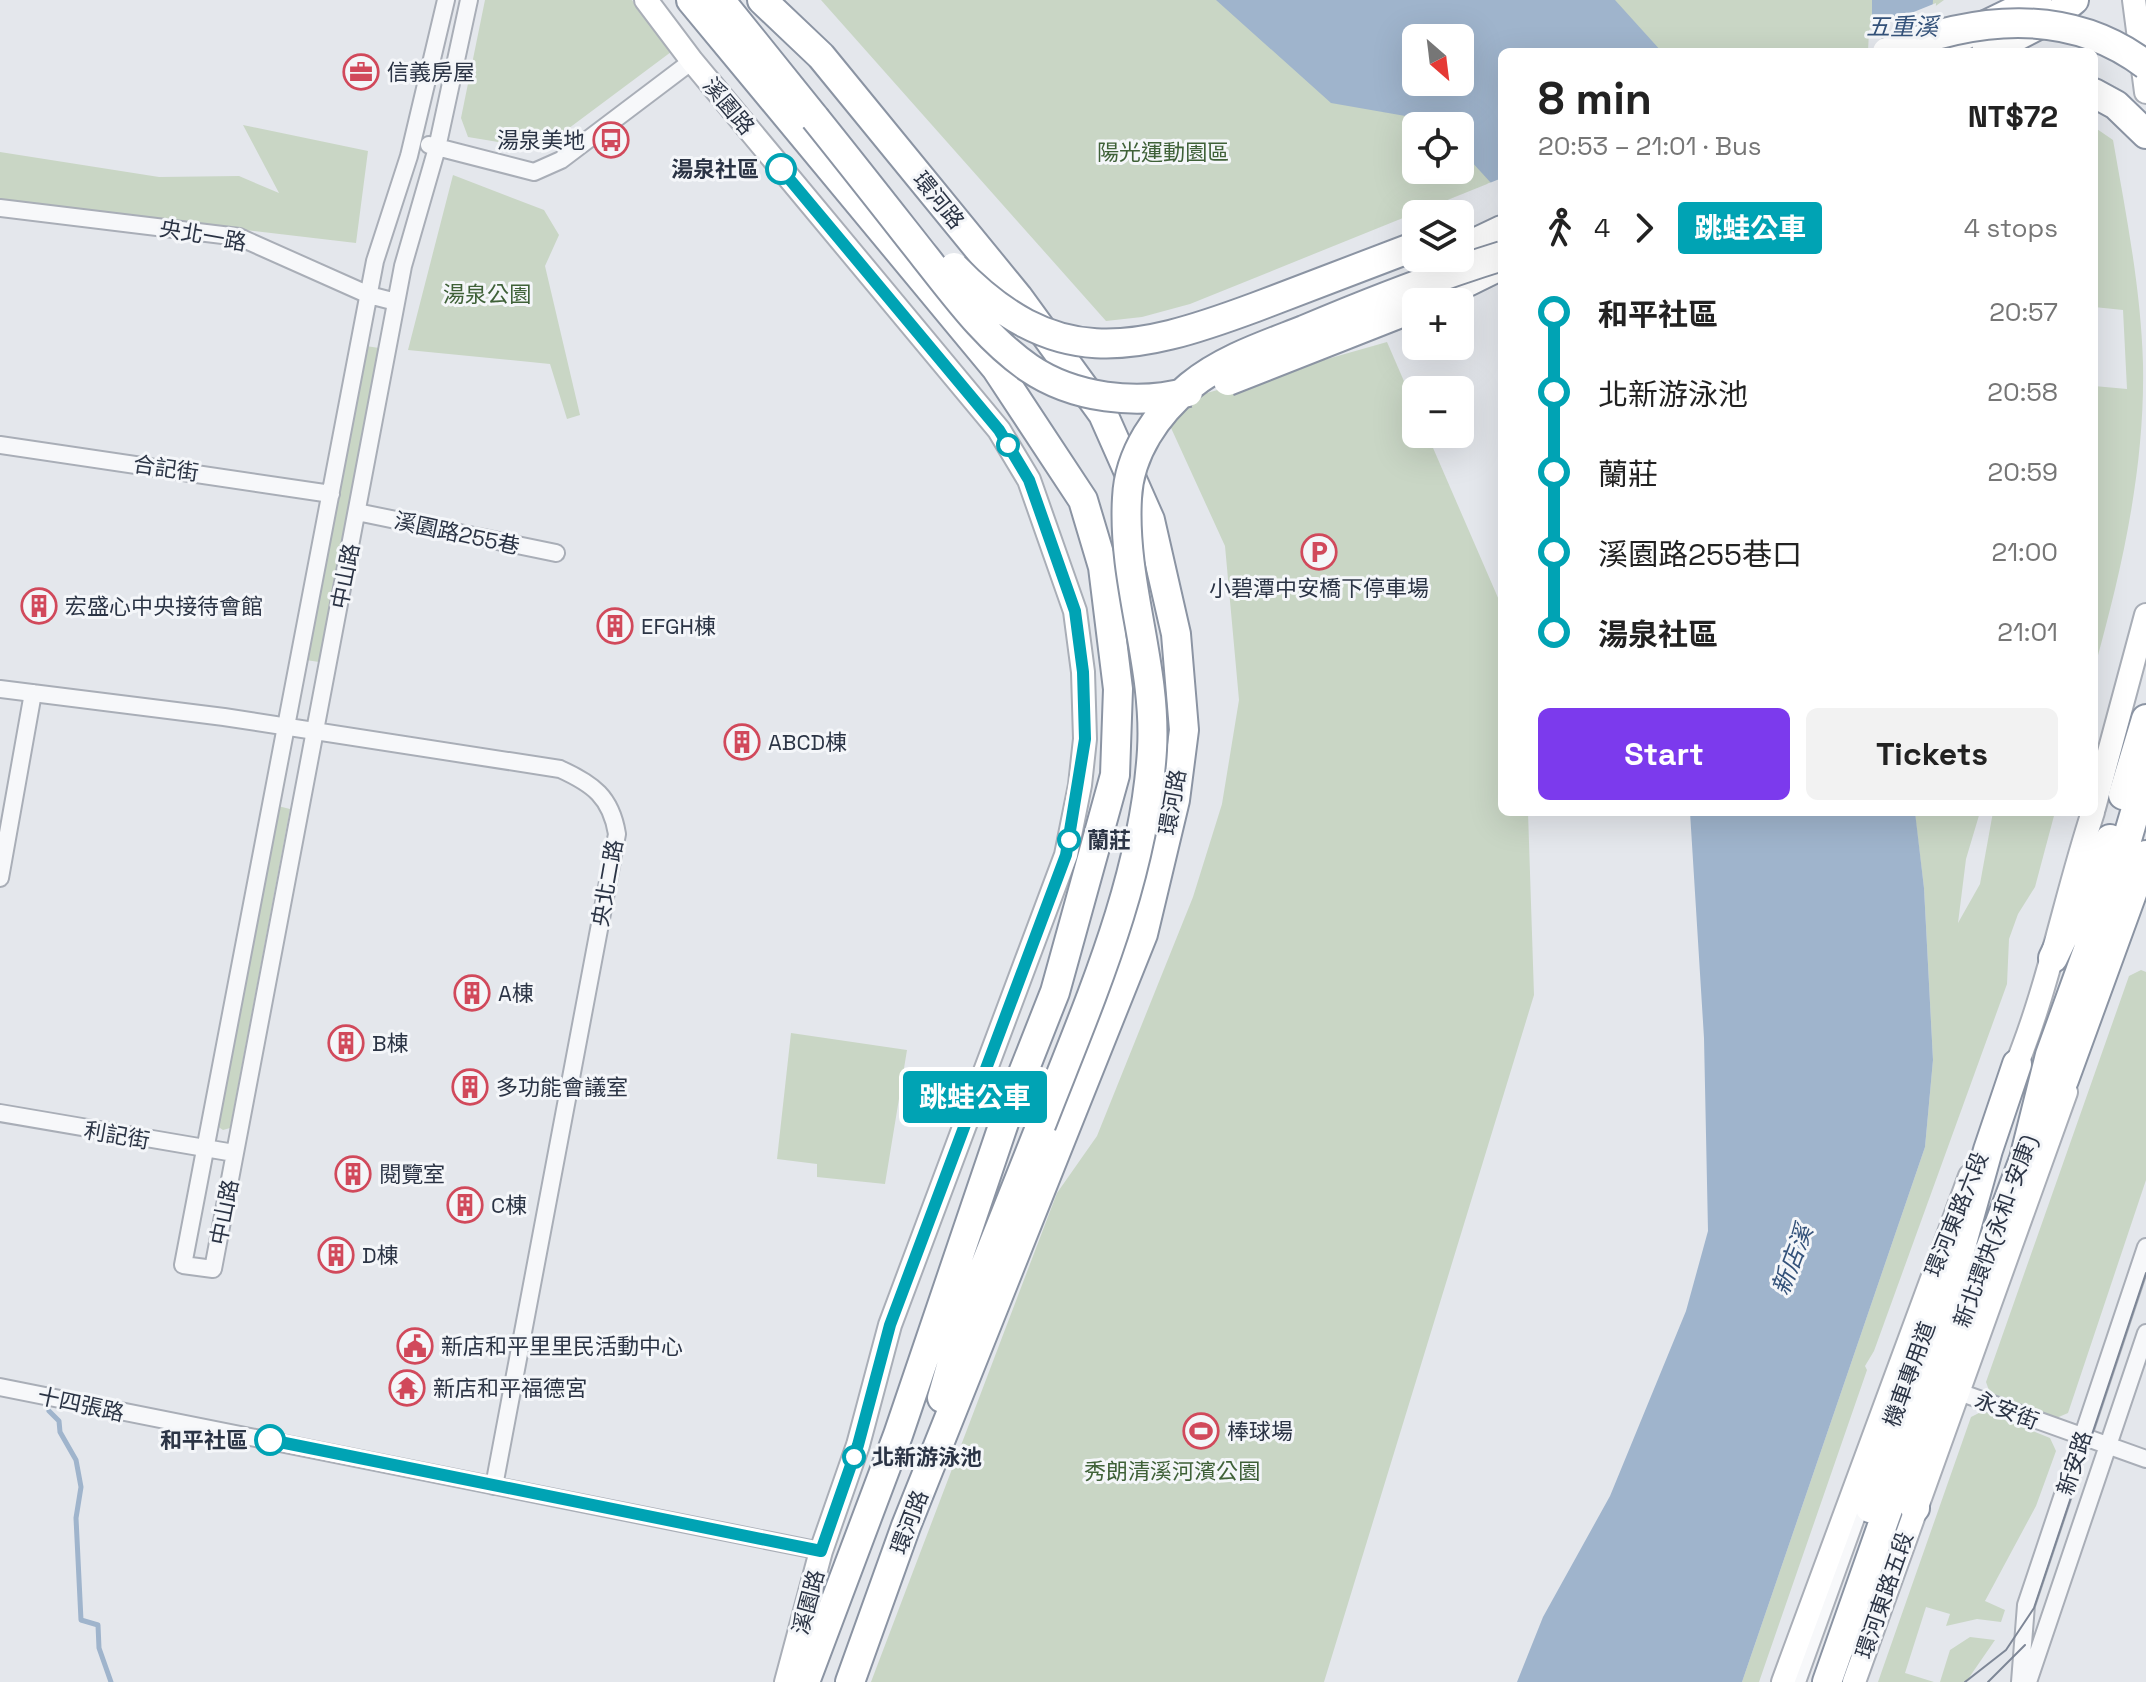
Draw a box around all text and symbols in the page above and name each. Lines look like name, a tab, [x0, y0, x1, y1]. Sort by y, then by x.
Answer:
water label: 五重溪	[1866, 11, 1941, 42]
north arrow	[1402, 24, 1474, 96]
map controls	[1402, 24, 1474, 448]
office icon: 信義房屋	[342, 53, 380, 91]
place label: 信義房屋	[387, 58, 475, 86]
text: 8 min	[1538, 71, 1652, 127]
street label: 溪園路	[697, 72, 761, 140]
text: NT$72	[1968, 97, 2058, 136]
button: locate	[1402, 112, 1474, 184]
bus stop icon: 湯泉美地	[592, 121, 630, 159]
place label: 湯泉美地	[497, 126, 585, 154]
text: 20:53 – 21:01 · Bus	[1538, 129, 1762, 163]
park label: 陽光運動園區	[1097, 138, 1229, 166]
marker: 湯泉社區	[766, 154, 796, 184]
place label: 湯泉社區	[671, 155, 759, 183]
street label: 環河路	[907, 166, 971, 234]
button: layers	[1402, 200, 1474, 272]
icon: walk	[1538, 206, 1582, 250]
icon: forward	[1622, 206, 1666, 250]
text: 跳蛙公車	[1694, 210, 1806, 246]
text: 4	[1594, 211, 1610, 245]
text: 4 stops	[1964, 211, 2058, 245]
street label: 央北一路	[157, 214, 249, 256]
park label: 湯泉公園	[443, 280, 531, 308]
button: +	[1402, 288, 1474, 360]
text: 和平社區	[1598, 295, 1718, 334]
text: 20:57	[1989, 295, 2058, 329]
text: 北新游泳池	[1598, 375, 1748, 414]
text: 20:58	[1987, 375, 2058, 409]
button: −	[1402, 376, 1474, 448]
unlabelled marker	[997, 434, 1019, 456]
street label: 合記街	[131, 450, 201, 486]
text: 蘭莊	[1598, 455, 1658, 494]
text: 20:59	[1988, 455, 2058, 489]
street label: 溪園路255巷	[392, 506, 522, 560]
parking icon: 小碧潭中安橋下停車場	[1300, 533, 1338, 571]
text: 溪園路255巷口	[1598, 535, 1802, 574]
text: 21:00	[1992, 535, 2058, 569]
street label: 中山路	[325, 541, 365, 611]
place label: 小碧潭中安橋下停車場	[1209, 574, 1429, 602]
building icon: 宏盛心中央接待會館	[20, 587, 58, 625]
place label: 宏盛心中央接待會館	[65, 592, 263, 620]
building icon: EFGH棟	[596, 607, 634, 645]
place label: EFGH棟	[641, 612, 716, 640]
text: 湯泉社區	[1598, 615, 1718, 654]
text: 21:01	[1997, 615, 2058, 649]
button: Start	[1538, 708, 1790, 800]
button: Tickets	[1806, 708, 2058, 800]
building icon: ABCD棟	[723, 723, 761, 761]
place label: ABCD棟	[768, 728, 847, 756]
street label: 環河路	[1152, 767, 1192, 837]
place label: 蘭莊	[1087, 826, 1131, 854]
marker: 蘭莊	[1058, 829, 1080, 851]
street label: 央北二路	[586, 837, 628, 929]
building icon: A棟	[453, 974, 491, 1012]
place label: A棟	[498, 979, 534, 1007]
building icon: B棟	[327, 1024, 365, 1062]
place label: B棟	[372, 1029, 409, 1057]
building icon: 多功能會議室	[451, 1068, 489, 1106]
line badge: 跳蛙公車	[919, 1071, 1031, 1123]
place label: 多功能會議室	[496, 1073, 628, 1101]
text: 跳蛙公車	[919, 1079, 1031, 1115]
street label: 利記街	[82, 1115, 152, 1155]
street label: 新北環快(永和-安康)	[1947, 1131, 2043, 1331]
street label: 環河東路六段	[1918, 1148, 1994, 1280]
building icon: 閱覽室	[334, 1155, 372, 1193]
place label: 閱覽室	[379, 1160, 445, 1188]
street label: 中山路	[204, 1177, 244, 1247]
building icon: C棟	[446, 1186, 484, 1224]
place label: C棟	[491, 1191, 527, 1219]
water label: 新店溪	[1765, 1218, 1820, 1299]
building icon: D棟	[317, 1236, 355, 1274]
place label: D棟	[362, 1241, 399, 1269]
street label: 機車專用道	[1877, 1318, 1941, 1430]
public building icon: 新店和平里里民活動中心	[396, 1327, 434, 1365]
place label: 新店和平里里民活動中心	[441, 1332, 683, 1360]
temple icon: 新店和平福德宮	[388, 1369, 426, 1407]
place label: 新店和平福德宮	[433, 1374, 587, 1402]
street label: 十四張路	[35, 1381, 127, 1427]
street label: 永安街	[1971, 1385, 2043, 1435]
sports icon: 棒球場	[1182, 1412, 1220, 1450]
place label: 棒球場	[1227, 1417, 1293, 1445]
marker: 和平社區	[255, 1425, 285, 1455]
place label: 和平社區	[160, 1426, 248, 1454]
street label: 新安路	[2050, 1427, 2098, 1499]
place label: 北新游泳池	[872, 1443, 982, 1471]
marker: 北新游泳池	[843, 1446, 865, 1468]
park label: 秀朗清溪河濱公園	[1084, 1457, 1260, 1485]
street label: 環河路	[884, 1486, 934, 1558]
street label: 環河東路五段	[1849, 1528, 1919, 1662]
street label: 溪園路	[786, 1566, 830, 1638]

